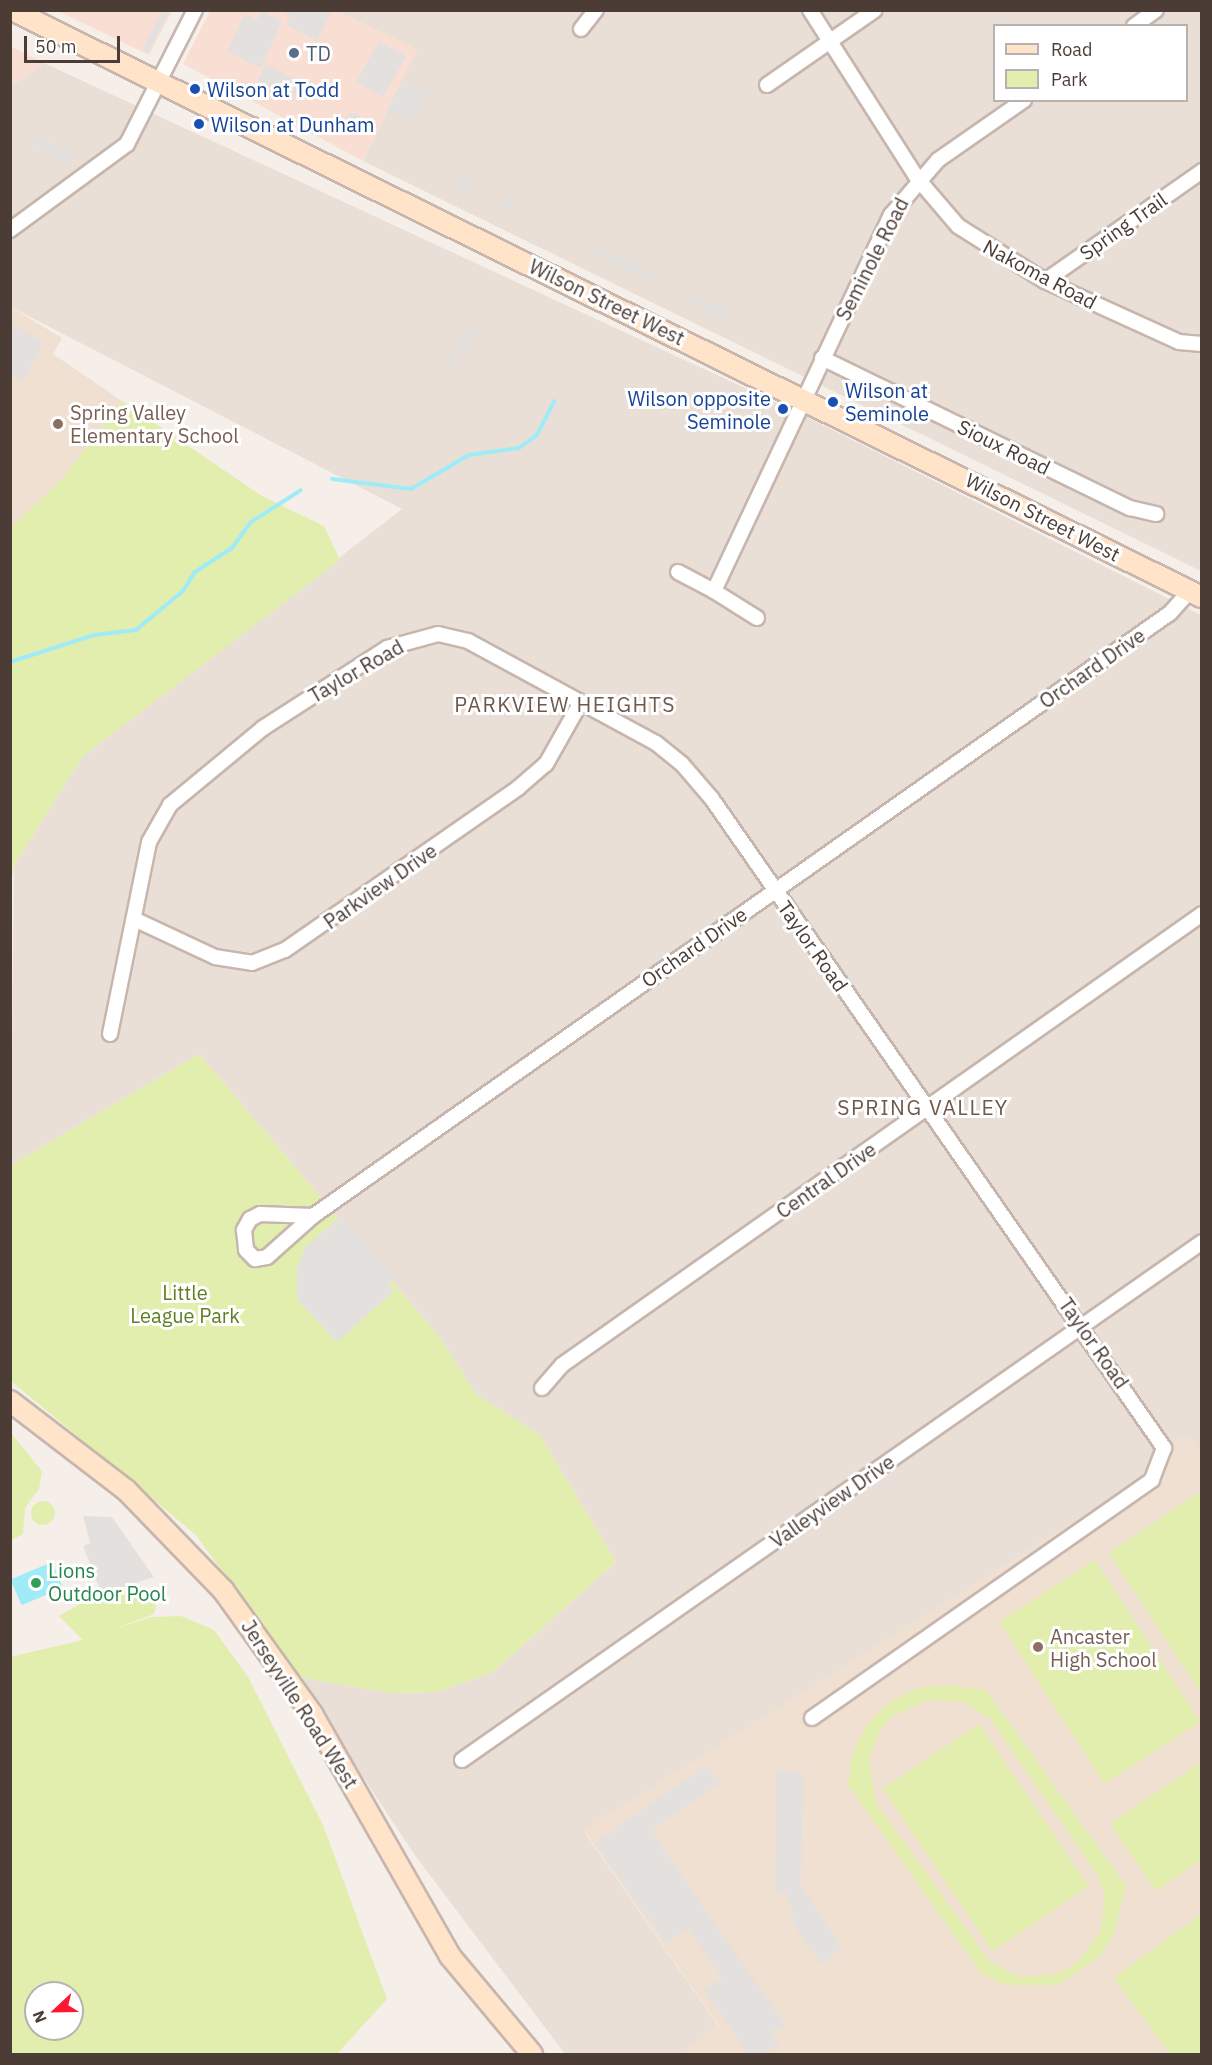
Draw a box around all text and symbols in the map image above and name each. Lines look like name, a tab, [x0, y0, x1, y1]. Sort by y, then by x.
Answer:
scale bar	[27, 24, 123, 62]
legend	[993, 24, 1188, 102]
text: 50 m	[35, 35, 77, 58]
text: Road	[1051, 38, 1092, 61]
place label: TD	[306, 41, 331, 65]
marker: TD	[287, 46, 301, 60]
text: Park	[1051, 68, 1087, 91]
place label: Wilson at Todd	[207, 77, 339, 101]
marker: Wilson at Todd	[188, 82, 202, 96]
place label: Wilson at Dunham	[211, 112, 374, 136]
marker: Wilson at Dunham	[192, 117, 206, 131]
street label: Spring Trail	[1075, 187, 1171, 265]
street label: Seminole Road	[831, 194, 913, 324]
street label: Nakoma Road	[979, 234, 1101, 314]
street label: Wilson Street West	[525, 254, 689, 350]
place label: Wilson at Seminole	[845, 378, 929, 425]
place label: Wilson opposite Seminole	[627, 386, 771, 433]
marker: Wilson at Seminole	[826, 395, 840, 409]
place label: Spring Valley Elementary School	[70, 400, 239, 447]
marker: Wilson opposite Seminole	[776, 402, 790, 416]
street label: Sioux Road	[954, 414, 1054, 480]
marker: Spring Valley Elementary School	[51, 417, 65, 431]
street label: Wilson Street West	[962, 468, 1124, 566]
street label: Orchard Drive	[1035, 623, 1149, 713]
street label: Taylor Road	[304, 634, 408, 708]
district label: PARKVIEW HEIGHTS	[454, 691, 676, 717]
street label: Parkview Drive	[319, 838, 441, 934]
street label: Taylor Road	[773, 896, 853, 996]
street label: Orchard Drive	[637, 902, 751, 992]
district label: SPRING VALLEY	[837, 1094, 1009, 1120]
street label: Central Drive	[771, 1137, 881, 1223]
park label: Little League Park	[130, 1281, 240, 1328]
street label: Taylor Road	[1054, 1293, 1134, 1393]
street label: Valleyview Drive	[765, 1449, 899, 1553]
place label: Lions Outdoor Pool	[48, 1559, 166, 1606]
marker: Lions Outdoor Pool	[29, 1576, 43, 1590]
street label: Jerseyville Road West	[236, 1615, 364, 1793]
place label: Ancaster High School	[1050, 1624, 1157, 1671]
marker: Ancaster High School	[1031, 1640, 1045, 1654]
north arrow	[24, 1981, 84, 2041]
text: N	[28, 2008, 51, 2026]

